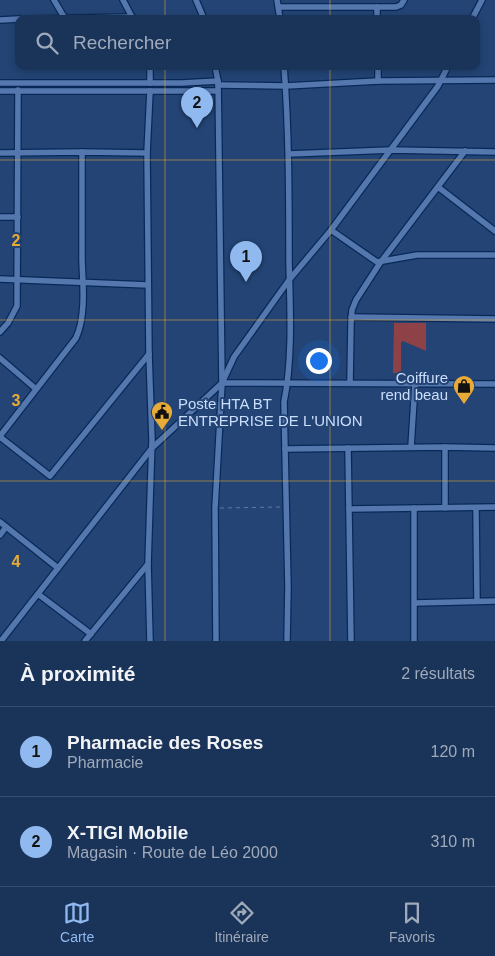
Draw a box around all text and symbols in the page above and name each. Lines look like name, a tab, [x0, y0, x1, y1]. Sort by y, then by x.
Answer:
search box	[15, 15, 480, 70]
icon: search	[33, 29, 61, 57]
text: Rechercher	[73, 32, 171, 53]
pin: 2	[181, 87, 213, 128]
text: 2	[12, 232, 21, 249]
pin: 1	[230, 241, 262, 282]
your location	[306, 348, 332, 374]
place label: Coiffure rend beau	[380, 369, 448, 403]
shop icon: Coiffure rend beau	[452, 374, 476, 405]
text: 3	[12, 392, 21, 409]
place label: Poste HTA BT ENTREPRISE DE L'UNION	[178, 395, 363, 429]
public building icon: Poste HTA BT ENTREPRISE DE L'UNION	[150, 400, 174, 431]
text: 4	[12, 553, 21, 570]
text: À proximité	[20, 662, 136, 685]
text: 2 résultats	[401, 665, 475, 682]
text: Pharmacie des Roses	[67, 732, 263, 753]
text: 1	[32, 743, 40, 760]
text: 120 m	[431, 743, 475, 760]
text: Pharmacie	[67, 754, 143, 771]
text: X-TIGI Mobile	[67, 822, 188, 843]
text: 2	[32, 833, 40, 850]
text: 310 m	[431, 833, 475, 850]
text: Magasin · Route de Léo 2000	[67, 844, 278, 861]
tab: Carte	[60, 899, 94, 945]
tab: Itinéraire	[214, 899, 269, 945]
tab: Favoris	[389, 899, 435, 945]

